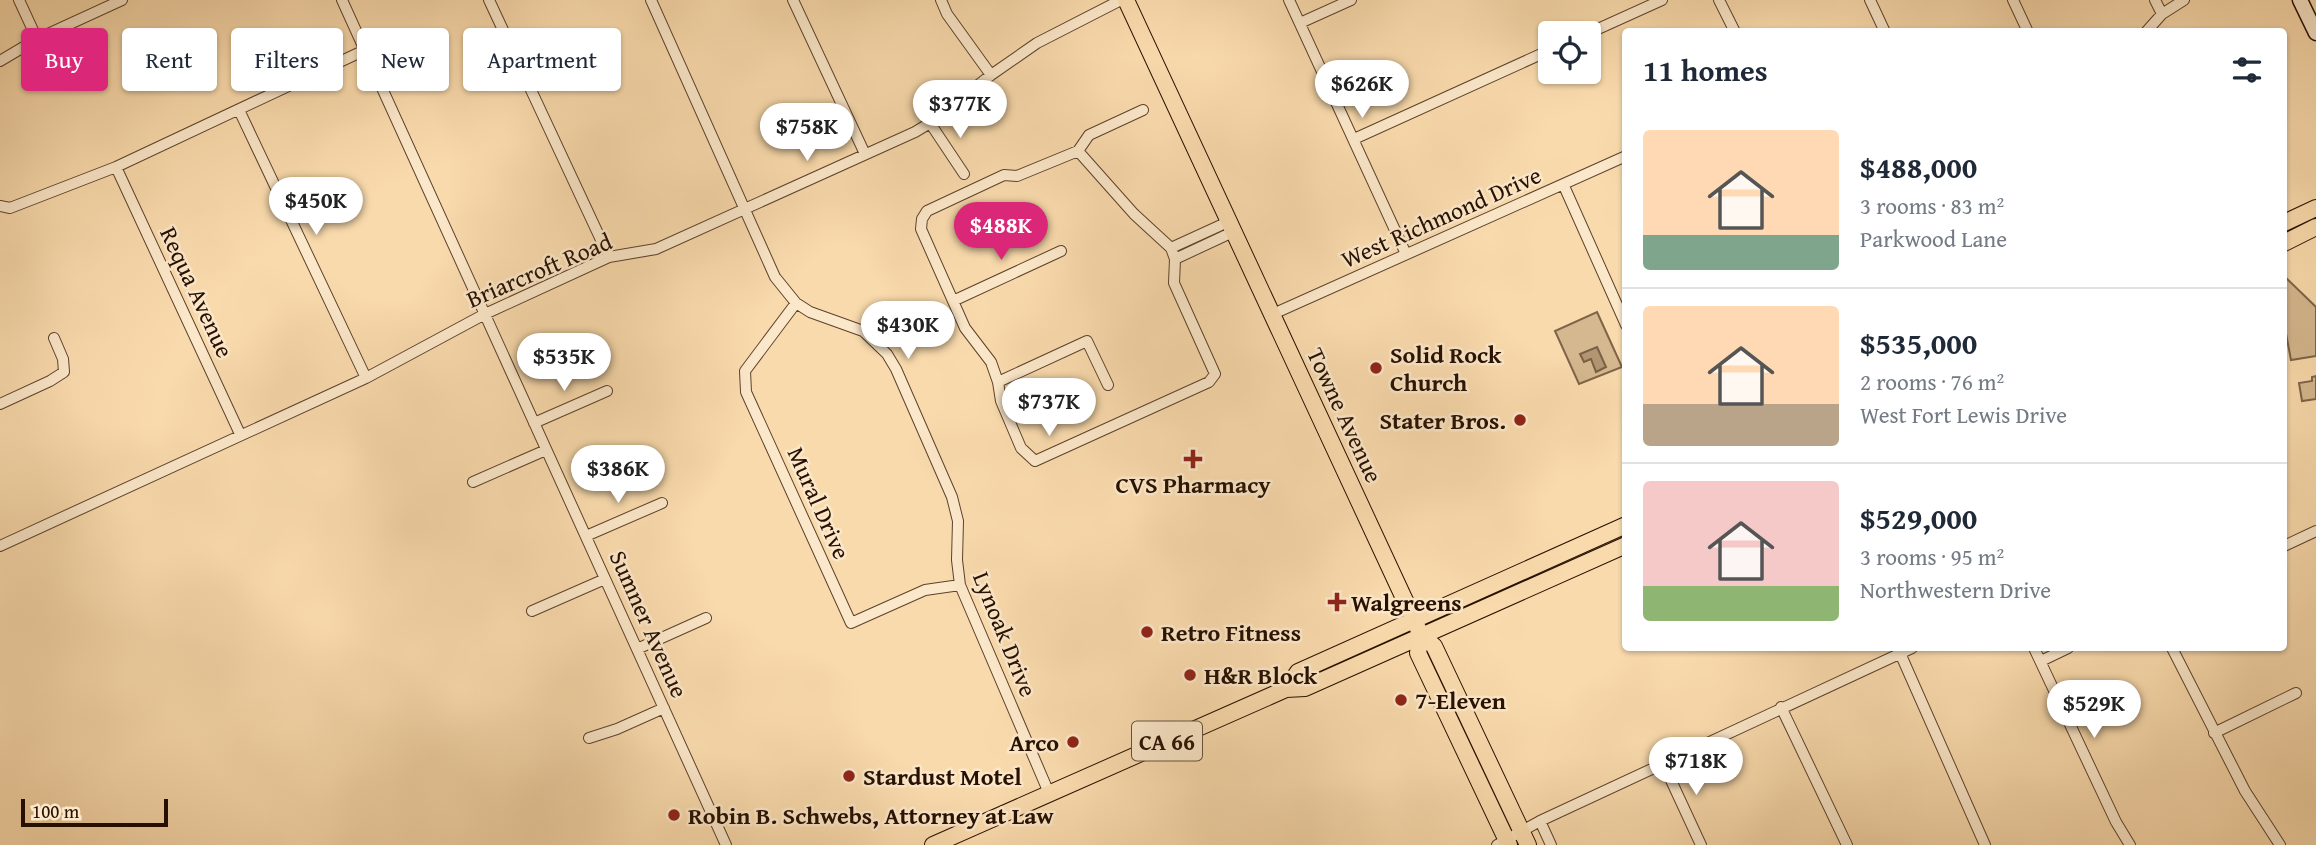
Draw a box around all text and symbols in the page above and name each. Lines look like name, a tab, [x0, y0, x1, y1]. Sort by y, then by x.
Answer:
map controls	[1538, 21, 1601, 84]
button: locate	[1538, 21, 1601, 84]
chip: Buy	[21, 28, 108, 91]
chip: Rent	[122, 28, 217, 91]
chip: Filters	[231, 28, 343, 91]
chip: New	[357, 28, 449, 91]
chip: Apartment	[463, 28, 621, 91]
text: 11 homes	[1643, 48, 1768, 92]
icon: filters	[2228, 51, 2266, 89]
pin: $626K	[1313, 60, 1411, 120]
text: $626K	[1331, 66, 1393, 99]
pin: $377K	[911, 80, 1009, 140]
text: $377K	[929, 86, 991, 119]
pin: $758K	[758, 104, 856, 163]
text: $758K	[776, 109, 838, 142]
text: $488,000	[1860, 145, 1977, 189]
street label: West Richmond Drive	[1335, 157, 1547, 277]
icon: home	[1699, 158, 1783, 242]
pin: $450K	[267, 177, 365, 237]
text: $450K	[285, 183, 347, 216]
text: 3 rooms · 83 m²	[1860, 189, 2004, 222]
pin: $488K	[952, 202, 1050, 262]
text: $488K	[970, 208, 1032, 241]
street label: Requa Avenue	[151, 221, 243, 363]
text: Parkwood Lane	[1860, 222, 2007, 255]
street label: Briarcroft Road	[461, 223, 617, 316]
pin: $430K	[859, 302, 957, 361]
text: $430K	[877, 307, 939, 340]
text: $535,000	[1860, 321, 1977, 365]
pin: $535K	[515, 334, 613, 393]
icon: home	[1699, 334, 1783, 418]
place label: Solid Rock Church	[1390, 337, 1502, 400]
text: $535K	[533, 339, 595, 372]
street label: Towne Avenue	[1298, 342, 1392, 488]
marker: Solid Rock Church	[1368, 360, 1384, 376]
text: 2 rooms · 76 m²	[1860, 365, 2004, 398]
pin: $737K	[1000, 378, 1098, 438]
text: $737K	[1018, 384, 1080, 417]
text: West Fort Lewis Drive	[1860, 398, 2067, 431]
place label: Stater Bros.	[1379, 403, 1506, 438]
marker: Stater Bros.	[1512, 412, 1528, 428]
street label: Mural Drive	[779, 441, 859, 565]
pin: $386K	[569, 446, 667, 505]
text: $386K	[587, 451, 649, 484]
marker: CVS Pharmacy	[1185, 451, 1201, 467]
place label: CVS Pharmacy	[1115, 467, 1271, 502]
text: $529,000	[1860, 496, 1977, 540]
icon: home	[1699, 509, 1783, 593]
text: 3 rooms · 95 m²	[1860, 540, 2004, 573]
street label: Sumner Avenue	[601, 545, 697, 703]
street label: Lynoak Drive	[964, 566, 1046, 702]
text: Northwestern Drive	[1860, 573, 2051, 606]
place label: Walgreens	[1351, 585, 1462, 620]
marker: Walgreens	[1329, 594, 1345, 610]
place label: Retro Fitness	[1161, 615, 1301, 650]
marker: Retro Fitness	[1139, 624, 1155, 640]
place label: H&R Block	[1204, 658, 1317, 693]
marker: H&R Block	[1182, 667, 1198, 683]
pin: $529K	[2045, 680, 2143, 740]
place label: 7-Eleven	[1415, 683, 1506, 718]
text: $529K	[2063, 686, 2125, 719]
marker: 7-Eleven	[1393, 692, 1409, 708]
road number: CA 66	[1132, 722, 1202, 761]
place label: Arco	[1009, 725, 1059, 760]
marker: Arco	[1065, 734, 1081, 750]
pin: $718K	[1647, 738, 1745, 797]
text: $718K	[1665, 743, 1727, 776]
place label: Stardust Motel	[863, 759, 1022, 794]
marker: Stardust Motel	[841, 768, 857, 784]
scale bar	[21, 796, 168, 828]
text: 100 m	[32, 797, 79, 825]
place label: Robin B. Schwebs, Attorney at Law	[688, 798, 1054, 833]
marker: Robin B. Schwebs, Attorney at Law	[666, 807, 682, 823]

